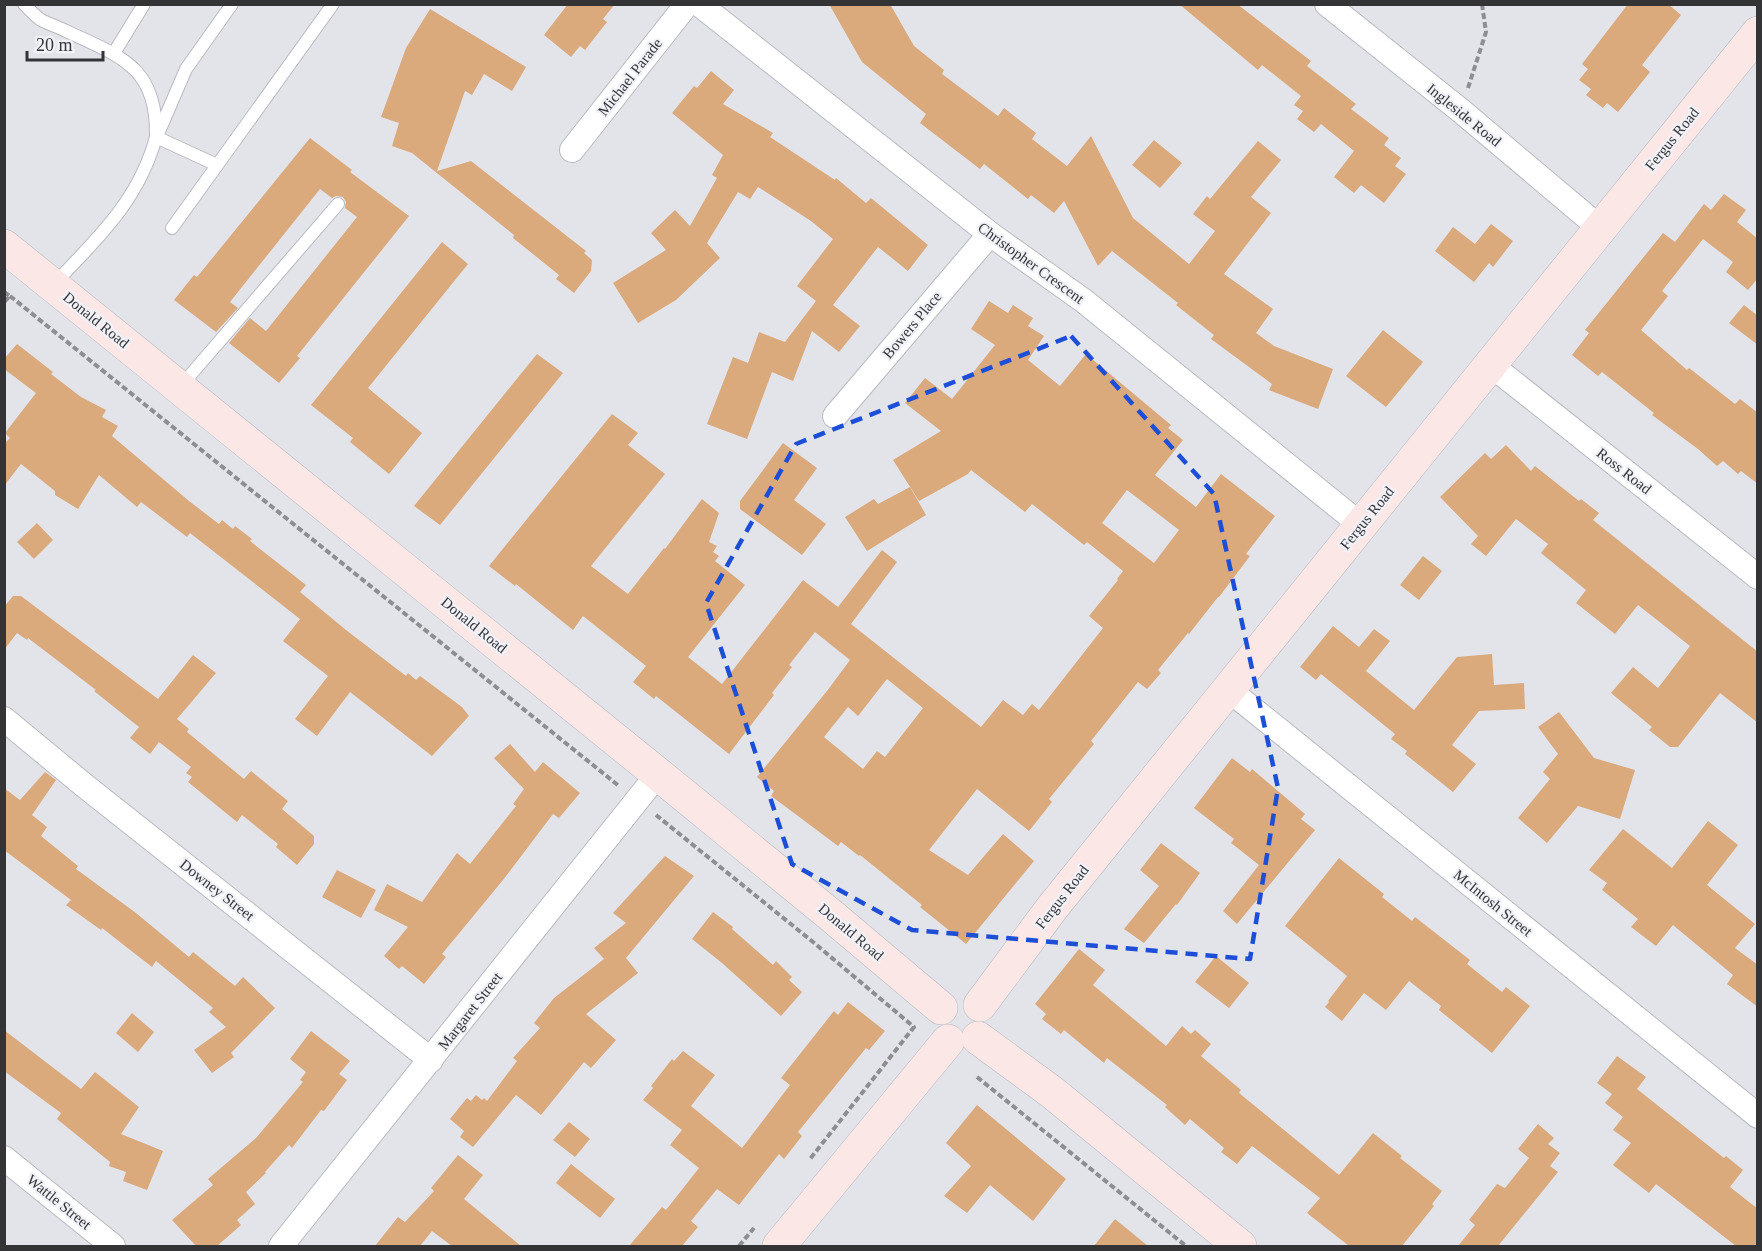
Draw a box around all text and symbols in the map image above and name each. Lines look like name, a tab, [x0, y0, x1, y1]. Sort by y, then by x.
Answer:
scale bar	[27, 24, 104, 62]
text: 20 m	[36, 35, 73, 55]
street label: Michael Parade	[595, 35, 665, 119]
street label: Ingleside Road	[1424, 80, 1505, 150]
street label: Fergus Road	[1642, 104, 1702, 174]
street label: Christopher Crescent	[975, 219, 1088, 307]
street label: Bowers Place	[879, 288, 945, 362]
street label: Donald Road	[60, 289, 132, 352]
street label: Ross Road	[1594, 445, 1655, 497]
street label: Fergus Road	[1337, 483, 1397, 553]
street label: Donald Road	[438, 594, 510, 657]
street label: Downey Street	[177, 856, 258, 924]
street label: Fergus Road	[1032, 862, 1092, 932]
street label: McIntosh Street	[1451, 867, 1536, 940]
street label: Donald Road	[815, 900, 887, 964]
street label: Margaret Street	[435, 969, 506, 1053]
street label: Wattle Street	[24, 1171, 95, 1233]

